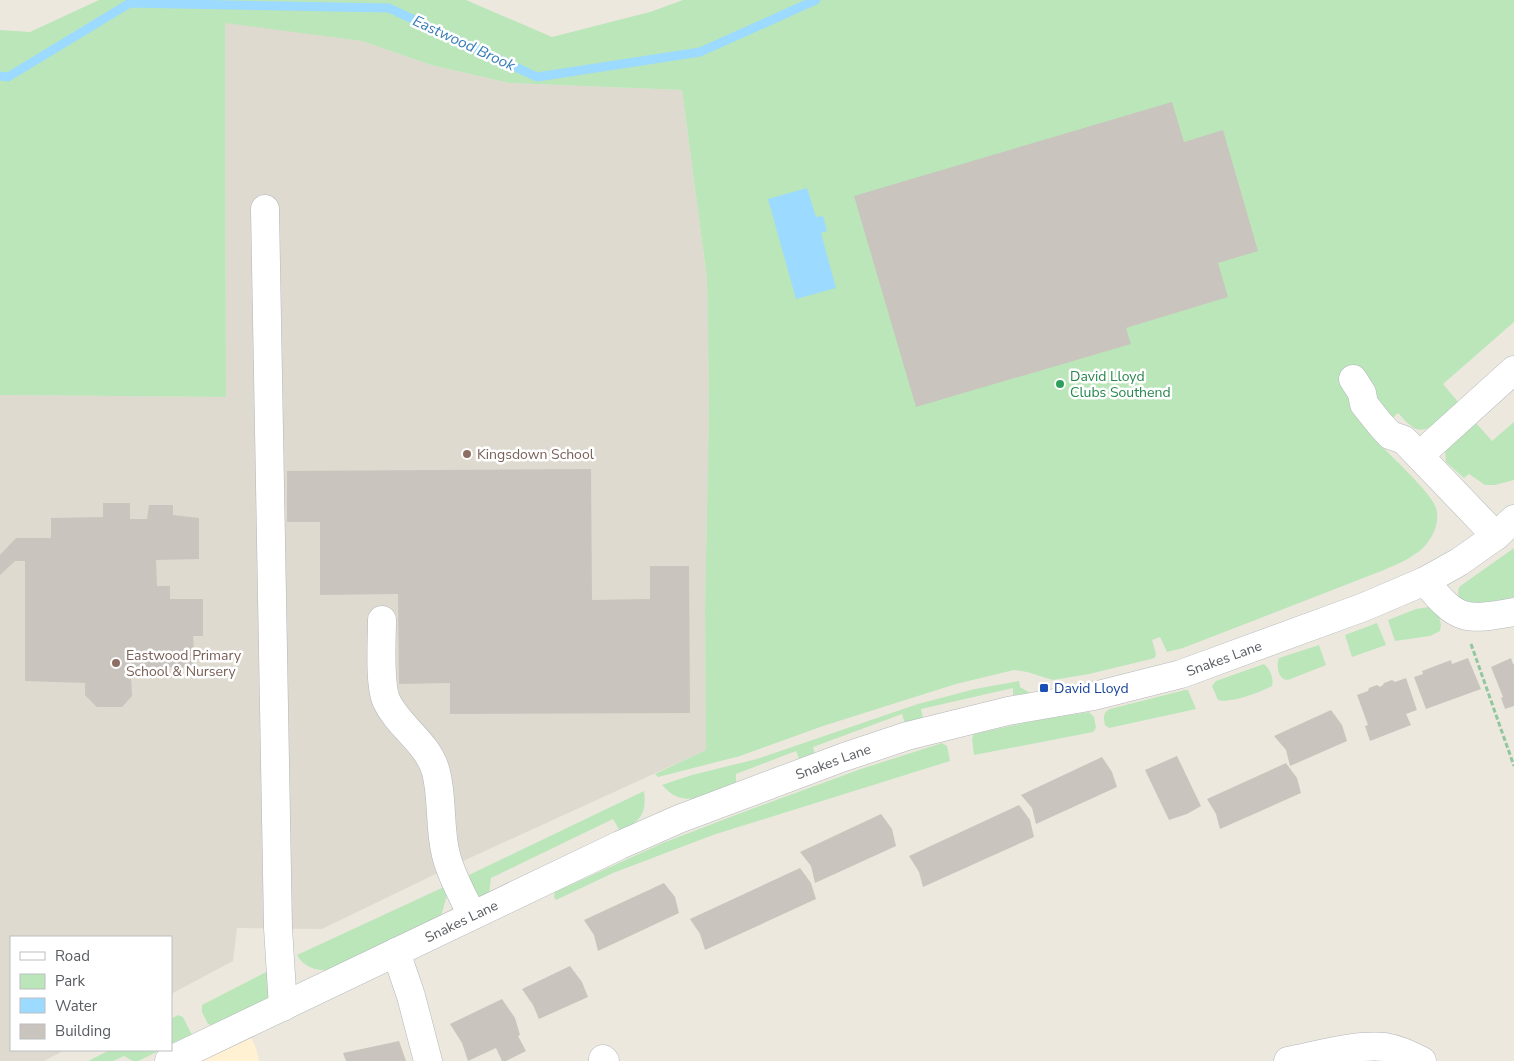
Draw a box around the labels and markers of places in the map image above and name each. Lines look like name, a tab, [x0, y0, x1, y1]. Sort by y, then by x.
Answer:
place label: David Lloyd Clubs Southend	[1070, 367, 1171, 402]
marker: David Lloyd Clubs Southend	[1054, 378, 1066, 390]
place label: Kingsdown School	[477, 445, 595, 464]
marker: Kingsdown School	[461, 448, 473, 460]
place label: Eastwood Primary School & Nursery	[126, 646, 242, 681]
marker: Eastwood Primary School & Nursery	[110, 657, 122, 669]
place label: David Lloyd	[1054, 679, 1129, 698]
marker: David Lloyd	[1038, 682, 1050, 694]

